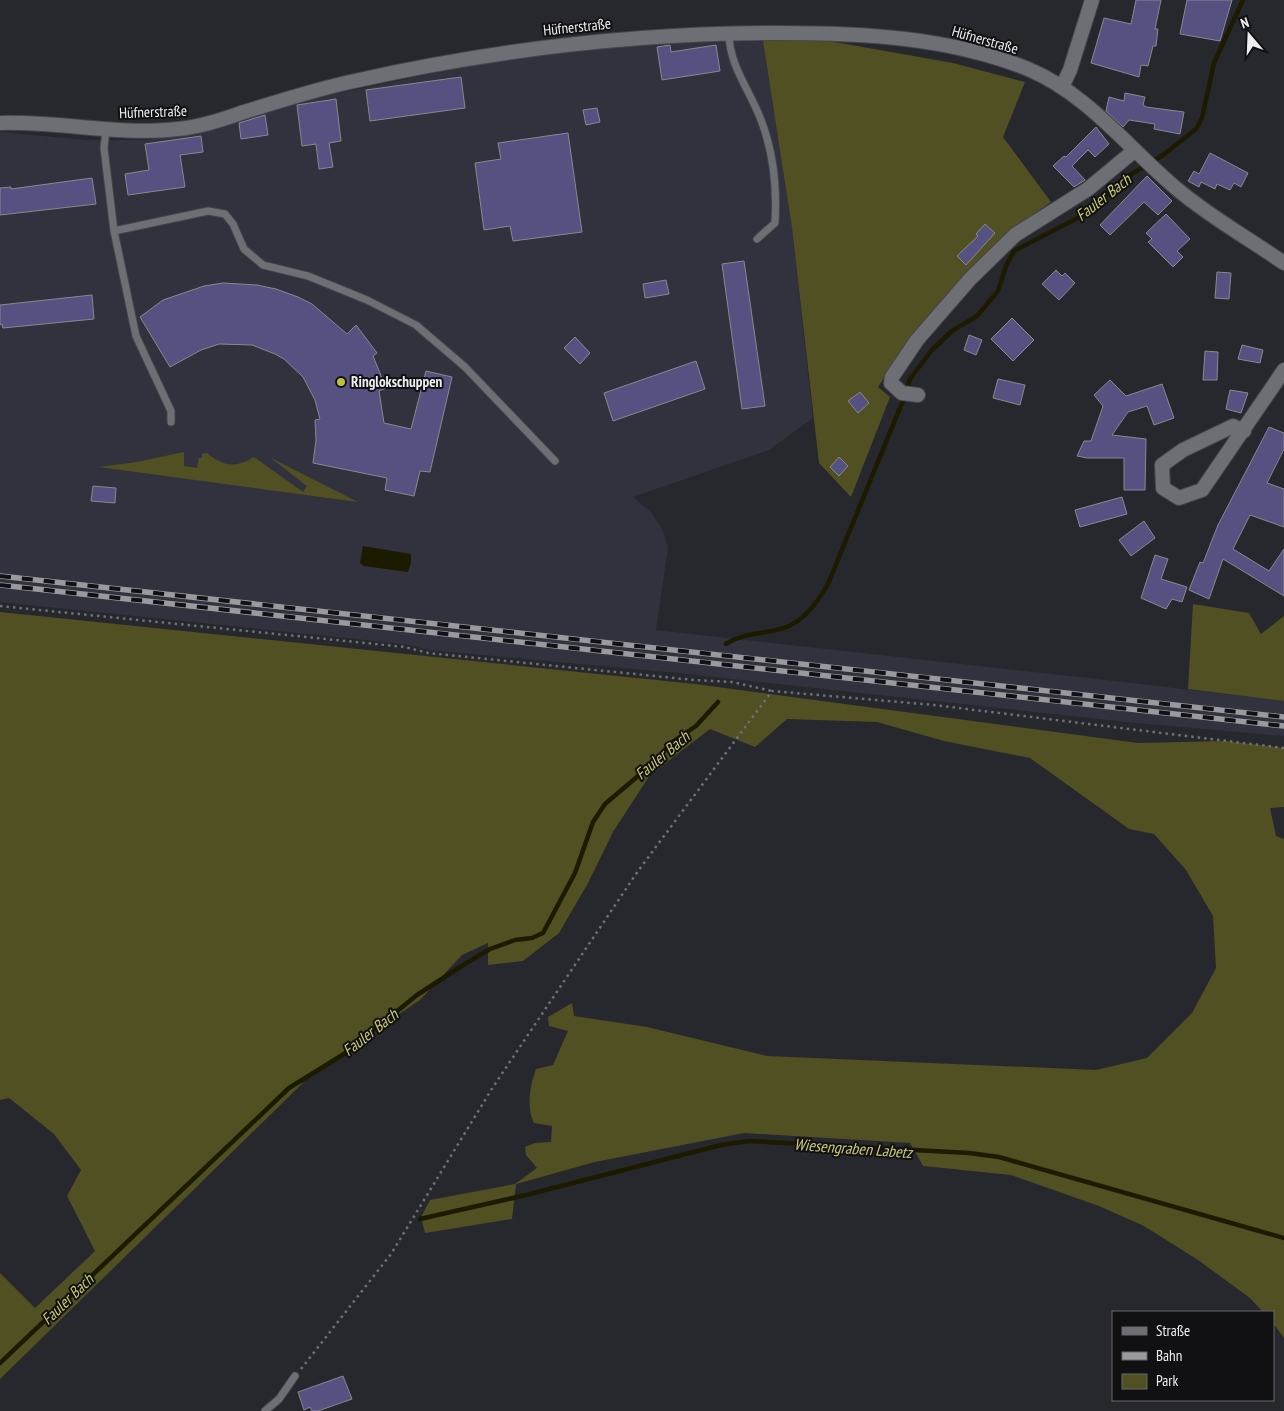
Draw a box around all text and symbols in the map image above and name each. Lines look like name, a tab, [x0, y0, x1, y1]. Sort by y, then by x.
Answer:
north arrow	[1224, 10, 1274, 60]
street label: Hüfnerstraße	[542, 13, 612, 40]
text: N	[1238, 13, 1251, 32]
street label: Hüfnerstraße	[950, 21, 1020, 58]
street label: Hüfnerstraße	[119, 101, 187, 122]
water label: Fauler Bach	[1071, 169, 1135, 225]
place label: Ringlokschuppen	[351, 372, 443, 391]
marker: Ringlokschuppen	[335, 376, 347, 388]
water label: Fauler Bach	[631, 726, 694, 783]
water label: Fauler Bach	[338, 1004, 402, 1060]
water label: Wiesengraben Labetz	[793, 1134, 915, 1162]
water label: Fauler Bach	[37, 1269, 98, 1329]
legend	[1112, 1311, 1274, 1401]
text: Straße	[1156, 1321, 1190, 1340]
text: Bahn	[1156, 1346, 1182, 1365]
text: Park	[1156, 1371, 1178, 1390]

